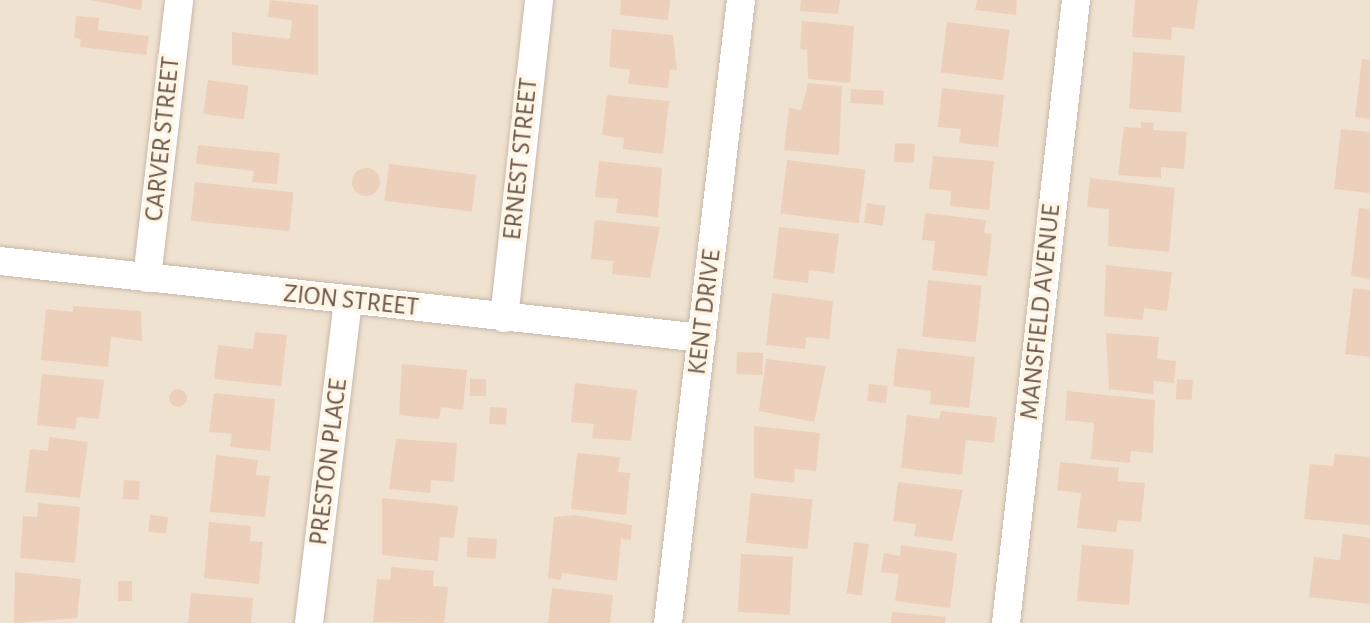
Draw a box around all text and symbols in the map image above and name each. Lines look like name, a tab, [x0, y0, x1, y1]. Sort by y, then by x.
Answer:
street label: CARVER STREET	[139, 55, 187, 223]
street label: ERNEST STREET	[497, 76, 545, 242]
street label: MANSFIELD AVENUE	[1014, 203, 1068, 421]
street label: KENT DRIVE	[682, 248, 728, 376]
street label: ZION STREET	[282, 278, 420, 324]
street label: PRESTON PLACE	[303, 377, 355, 547]

